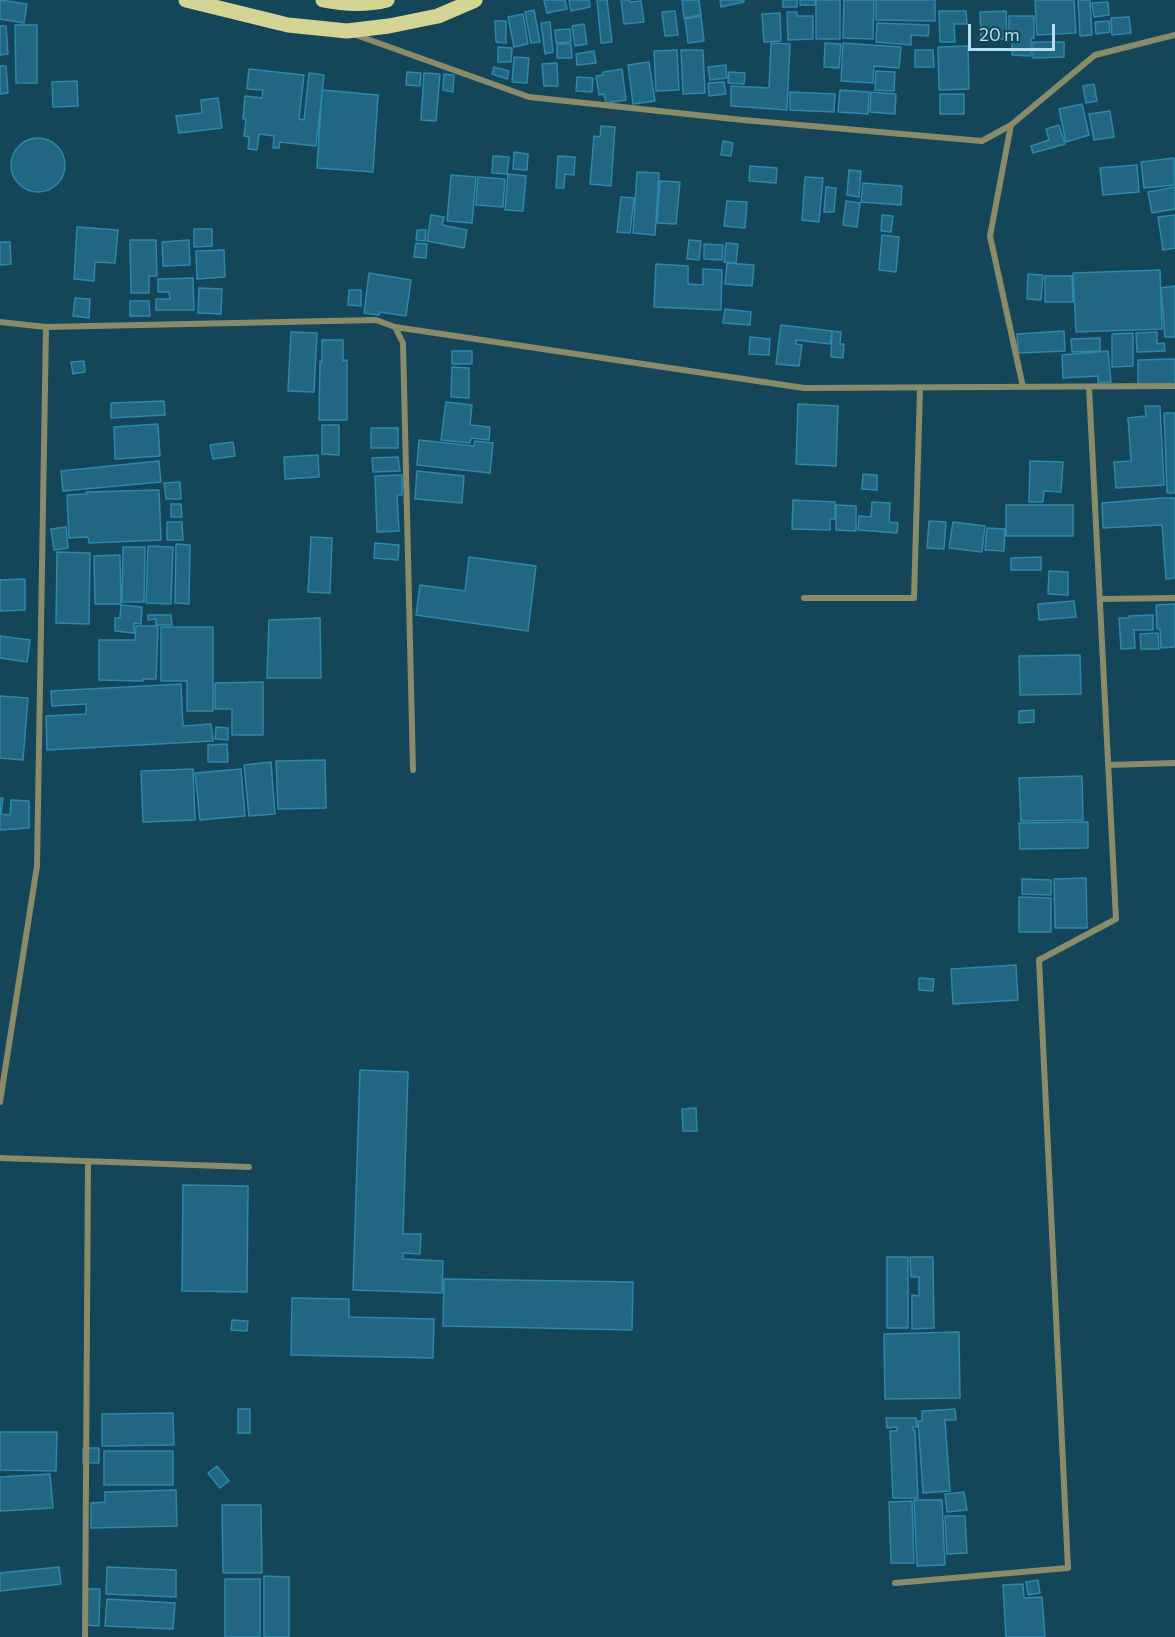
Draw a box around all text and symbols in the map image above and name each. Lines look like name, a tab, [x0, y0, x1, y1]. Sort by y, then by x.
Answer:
scale bar	[971, 12, 1058, 50]
text: 20 m	[979, 23, 1020, 45]

